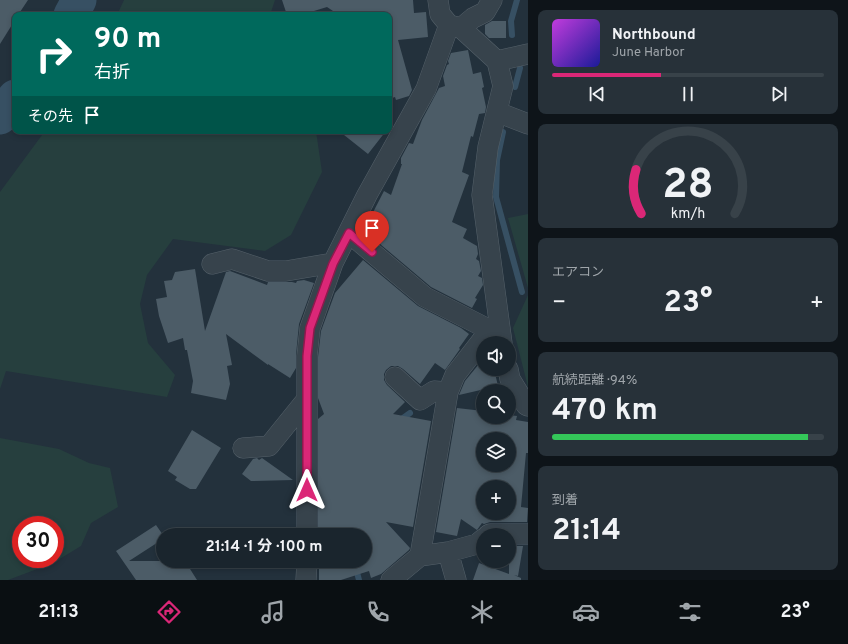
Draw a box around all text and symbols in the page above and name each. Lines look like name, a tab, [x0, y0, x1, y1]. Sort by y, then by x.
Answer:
text: 90 m	[94, 22, 161, 58]
text: Northbound	[612, 26, 696, 45]
icon: right	[28, 28, 80, 80]
text: June Harbor	[612, 45, 685, 61]
text: 右折	[94, 62, 130, 85]
icon: previous	[586, 83, 608, 105]
icon: pause	[677, 83, 699, 105]
icon: next	[768, 83, 790, 105]
icon: arrive	[81, 104, 103, 126]
text: その先	[28, 108, 73, 127]
text: 28	[662, 160, 714, 213]
text: km/h	[671, 205, 705, 223]
pin	[355, 211, 389, 252]
icon: arrive	[361, 217, 383, 239]
text: エアコン	[552, 265, 604, 281]
text: 23°	[664, 285, 712, 322]
text: −	[552, 290, 566, 317]
text: +	[810, 290, 824, 317]
map controls	[476, 336, 516, 568]
button: sound	[476, 336, 516, 376]
text: 航続距離 · 94%	[552, 373, 637, 389]
button: search	[476, 384, 516, 424]
text: 470 km	[552, 393, 658, 430]
button: layers	[476, 432, 516, 472]
position arrow	[286, 469, 328, 511]
button: +	[476, 480, 516, 520]
text: 到着	[552, 493, 578, 509]
text: 21:14	[552, 513, 621, 550]
speed limit sign: 30	[12, 516, 64, 568]
button: −	[476, 528, 516, 568]
text: 21:14 · 1 分 · 100 m	[206, 538, 322, 557]
icon: directions	[155, 598, 183, 626]
icon: music	[259, 598, 287, 626]
icon: phone	[364, 598, 392, 626]
icon: climate	[468, 598, 496, 626]
icon: car	[572, 598, 600, 626]
icon: filters	[676, 598, 704, 626]
text: 21:13	[38, 601, 79, 624]
text: 23°	[781, 601, 810, 624]

